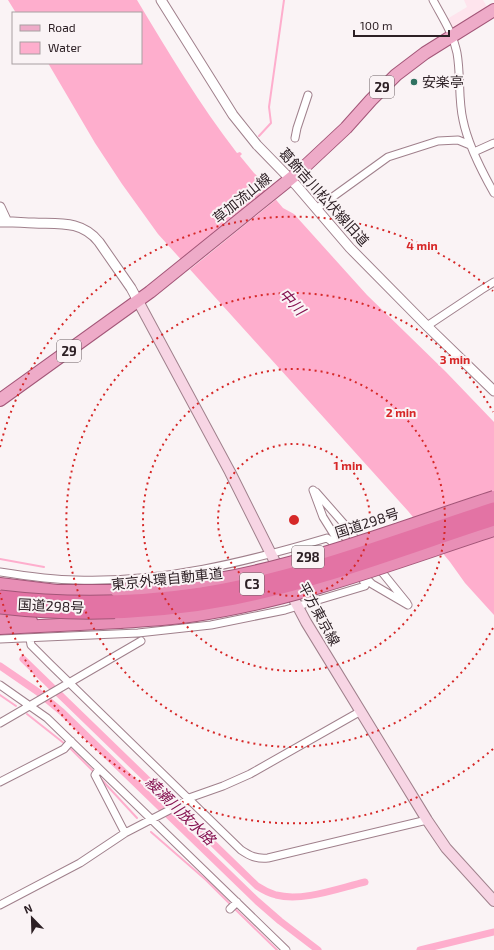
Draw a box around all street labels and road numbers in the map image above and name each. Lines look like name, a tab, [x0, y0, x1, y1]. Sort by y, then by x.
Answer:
road number: 29	[370, 76, 394, 98]
street label: 葛飾吉川松伏線旧道	[276, 144, 373, 249]
street label: 草加流山線	[209, 169, 274, 226]
road number: 29	[57, 340, 81, 362]
street label: 国道298号	[333, 504, 401, 541]
road number: 298	[292, 546, 324, 568]
street label: 東京外環自動車道	[110, 564, 224, 593]
road number: C3	[240, 573, 264, 595]
street label: 平方東京線	[295, 579, 344, 648]
street label: 国道298号	[17, 595, 85, 616]

